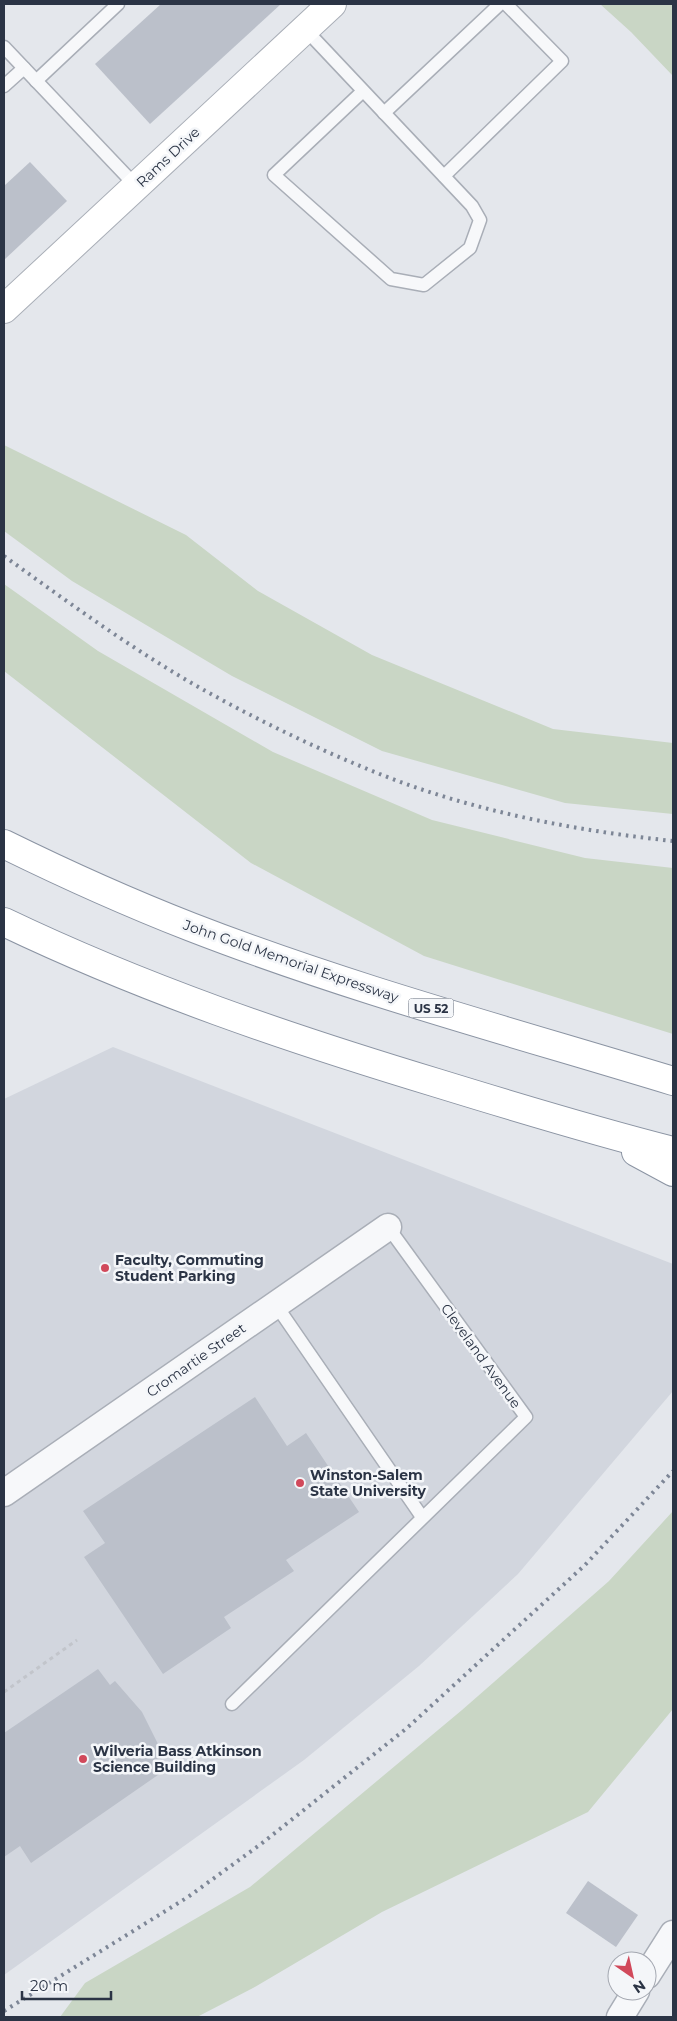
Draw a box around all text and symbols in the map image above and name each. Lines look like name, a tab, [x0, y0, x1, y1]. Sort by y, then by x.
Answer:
street label: Rams Drive	[132, 123, 204, 191]
street label: John Gold Memorial Expressway	[180, 915, 401, 1007]
road number: US 52	[408, 998, 454, 1018]
place label: Faculty, Commuting Student Parking	[115, 1251, 264, 1285]
marker: Faculty, Commuting Student Parking	[99, 1262, 111, 1274]
street label: Cleveland Avenue	[437, 1300, 525, 1412]
street label: Cromartie Street	[143, 1319, 249, 1401]
place label: Winston-Salem State University	[310, 1466, 426, 1500]
marker: Winston-Salem State University	[294, 1477, 306, 1489]
place label: Wilveria Bass Atkinson Science Building	[93, 1742, 262, 1776]
marker: Wilveria Bass Atkinson Science Building	[77, 1753, 89, 1765]
north arrow	[607, 1951, 657, 2001]
scale bar	[22, 1968, 111, 2000]
text: 20 m	[30, 1976, 68, 1995]
text: N	[630, 1976, 649, 1997]

